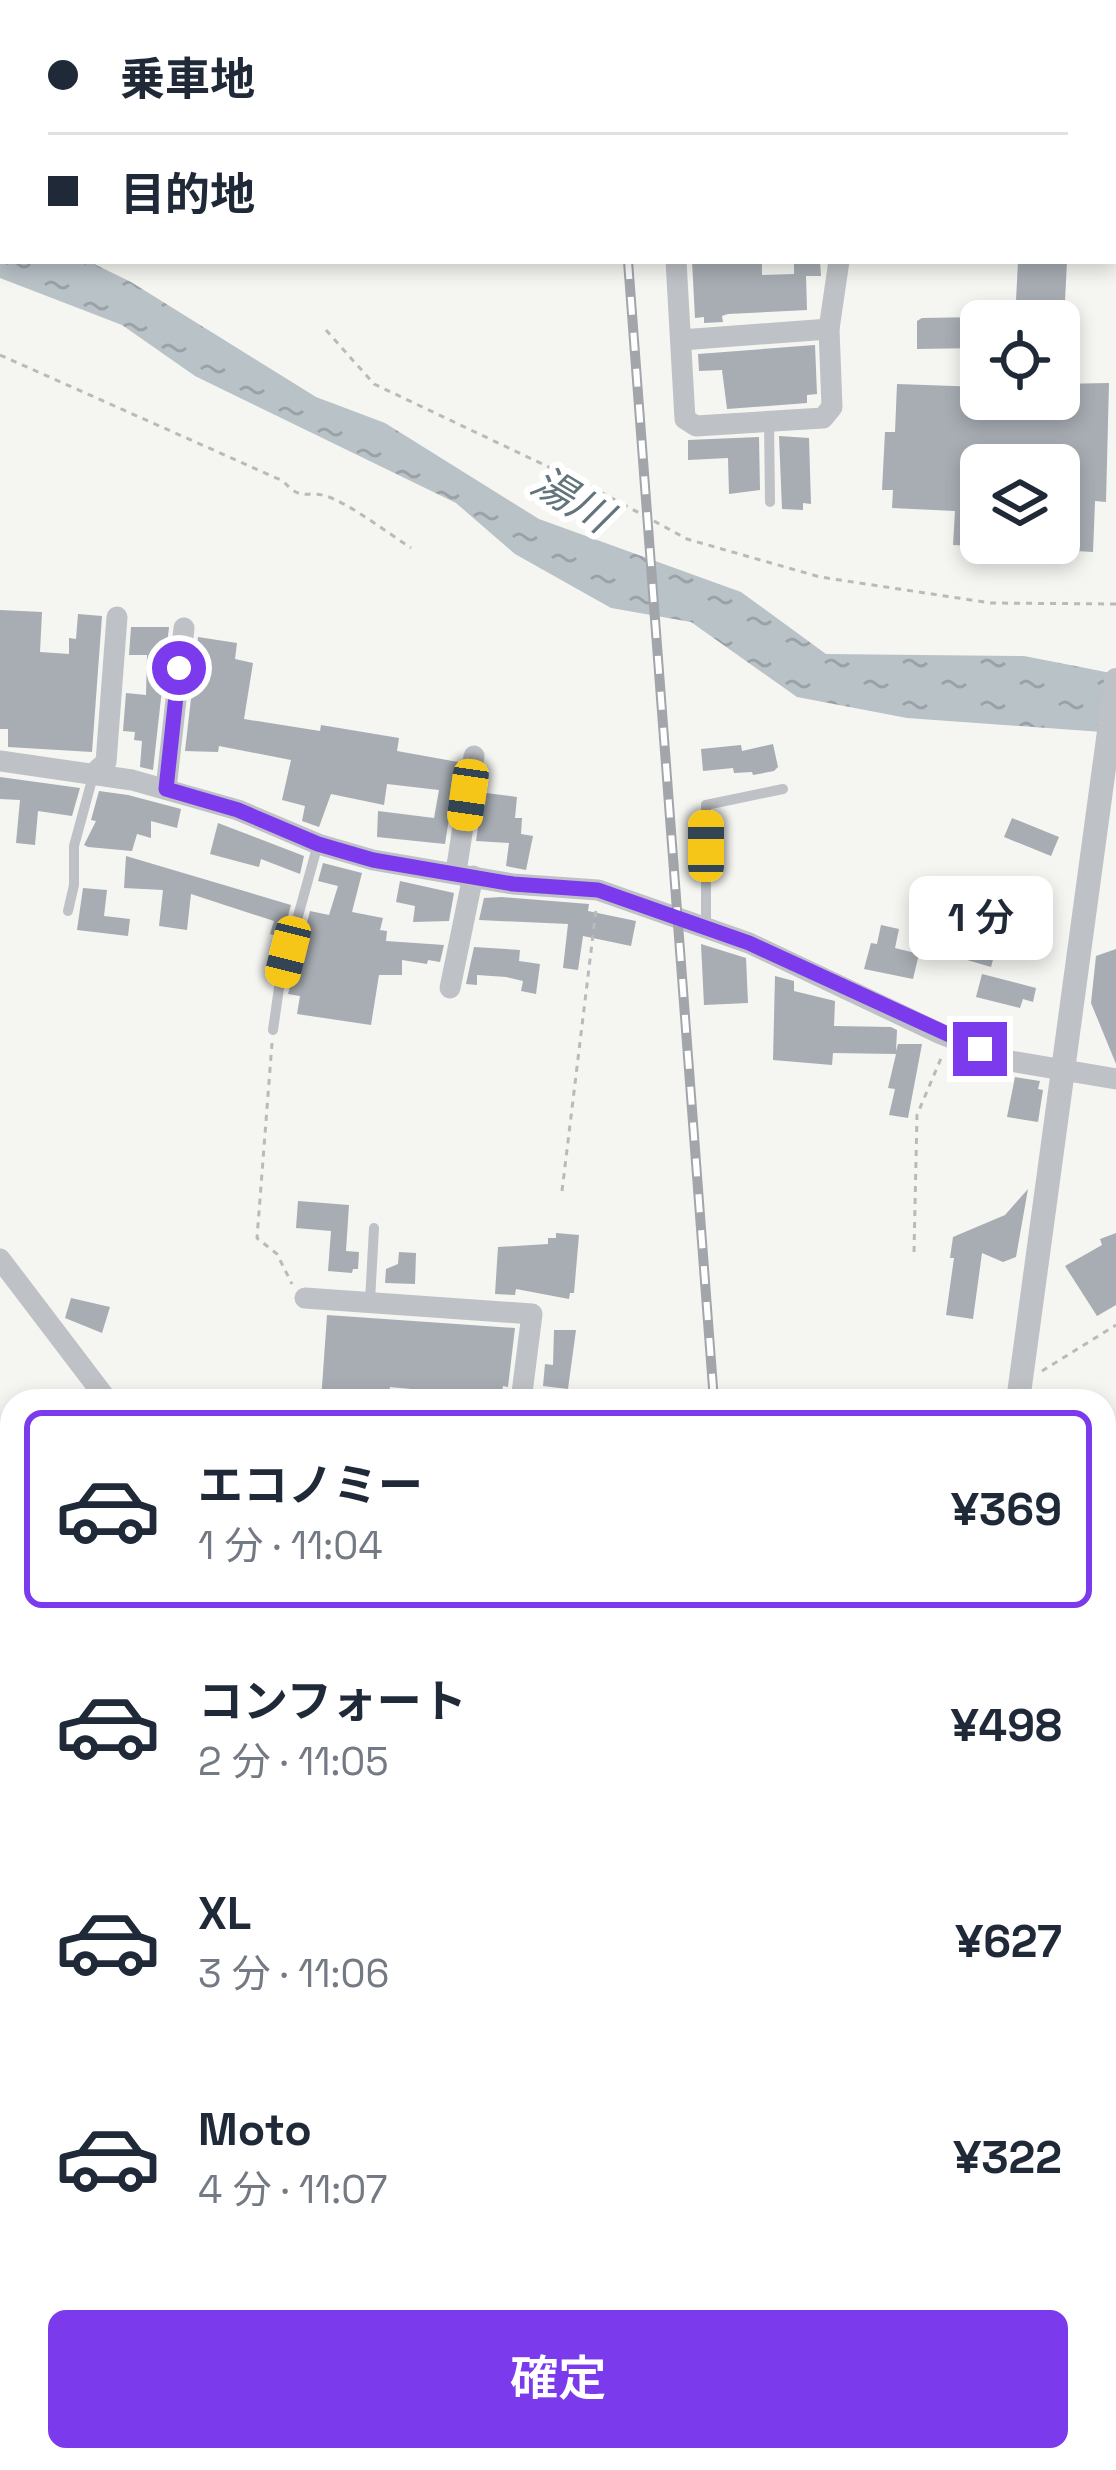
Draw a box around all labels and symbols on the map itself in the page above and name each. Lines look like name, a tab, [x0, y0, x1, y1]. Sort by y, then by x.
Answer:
water label: 湯川	[522, 455, 625, 546]
route start	[152, 641, 206, 695]
car	[445, 757, 491, 833]
car	[688, 810, 724, 882]
callout: 1 分	[908, 875, 1052, 959]
car	[262, 913, 314, 991]
route end	[953, 1022, 1007, 1076]

